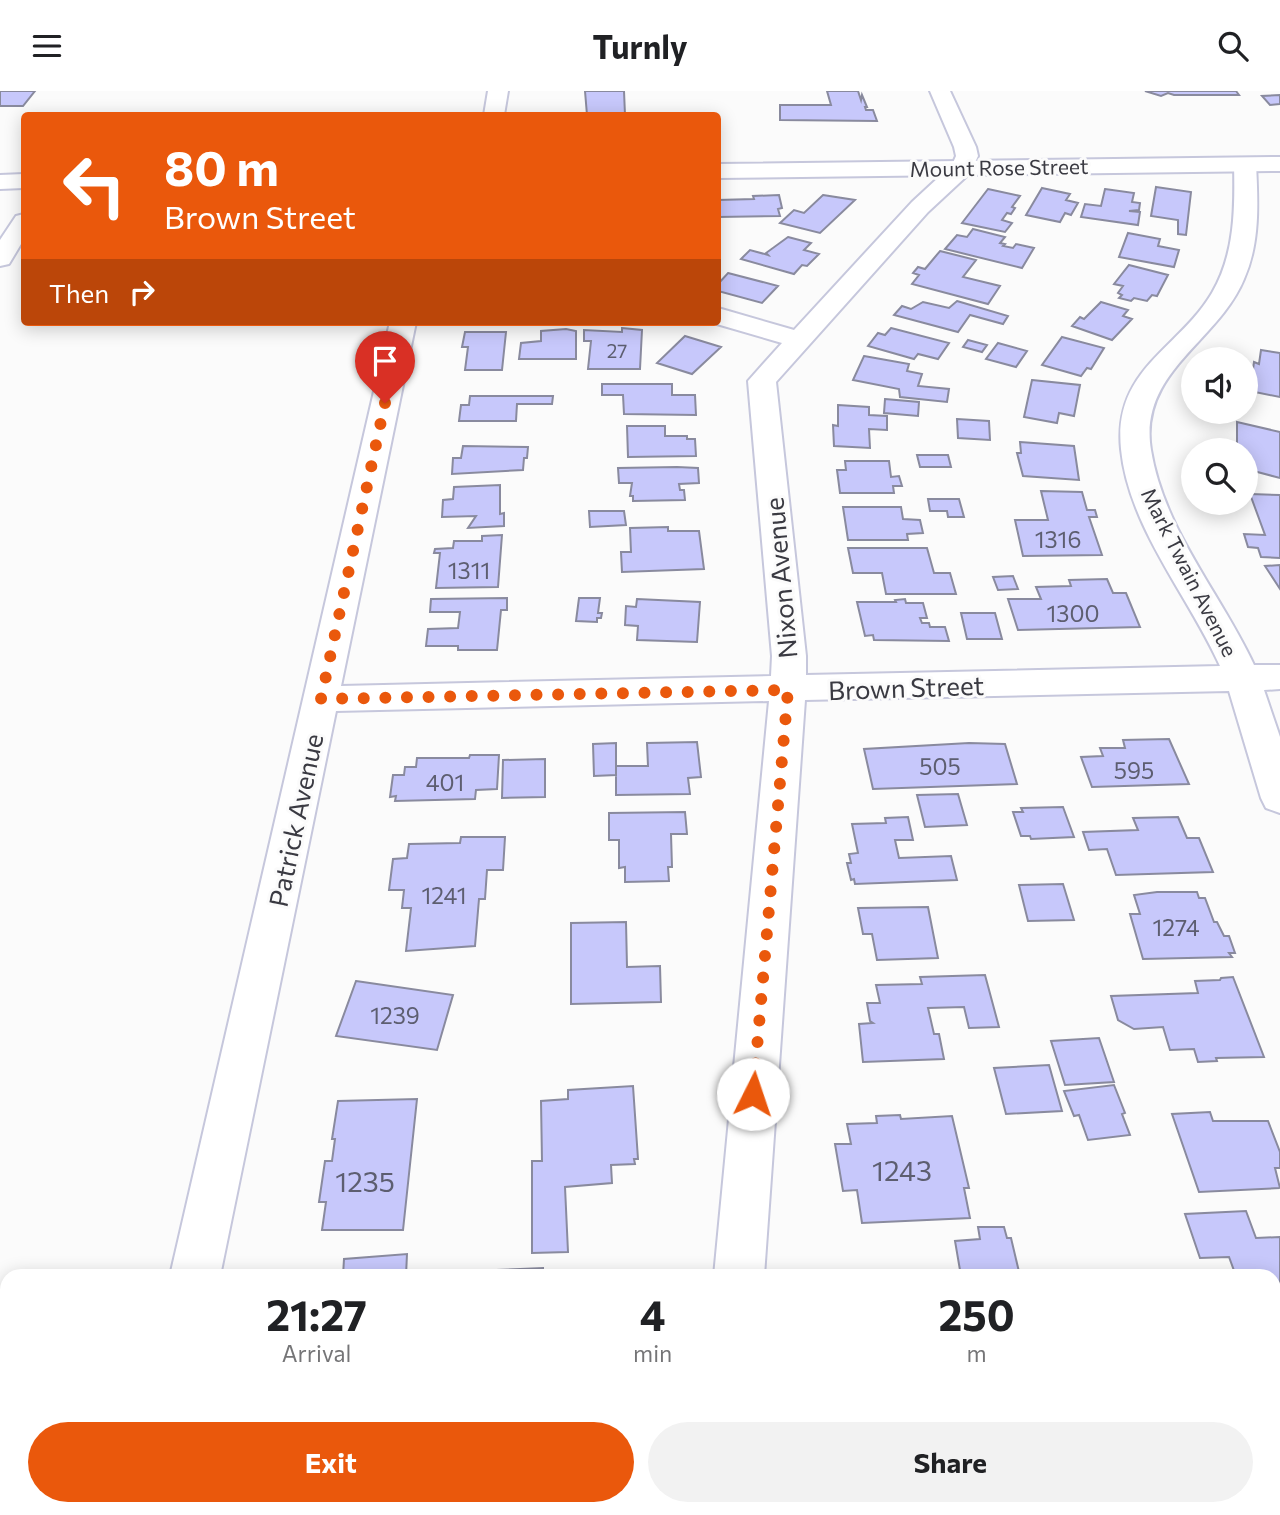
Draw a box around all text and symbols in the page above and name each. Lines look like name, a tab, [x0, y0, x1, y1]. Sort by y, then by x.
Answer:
text: Turnly	[593, 26, 687, 66]
icon: menu	[28, 27, 66, 65]
icon: search	[1214, 27, 1252, 65]
text: 80 m	[164, 136, 279, 196]
icon: left	[49, 140, 140, 231]
street label: Mount Rose Street	[909, 153, 1089, 181]
text: Brown Street	[164, 196, 356, 236]
icon: right	[123, 273, 161, 311]
text: Then	[49, 277, 109, 308]
pin	[355, 331, 415, 403]
house number: 27	[607, 339, 627, 362]
icon: arrive	[366, 342, 404, 380]
map controls	[1181, 347, 1258, 515]
button: sound	[1181, 347, 1258, 424]
button: search	[1181, 438, 1258, 515]
street label: Mark Twain Avenue	[1137, 484, 1243, 660]
street label: Nixon Avenue	[758, 496, 802, 660]
house number: 1316	[1035, 525, 1081, 553]
house number: 1311	[448, 556, 490, 584]
house number: 1300	[1047, 599, 1099, 627]
street label: Brown Street	[828, 669, 984, 705]
street label: Patrick Avenue	[262, 731, 328, 909]
house number: 505	[919, 752, 961, 780]
house number: 595	[1114, 756, 1154, 784]
house number: 401	[426, 768, 464, 796]
house number: 1241	[421, 881, 467, 909]
house number: 1274	[1152, 913, 1200, 941]
house number: 1239	[370, 1001, 420, 1029]
position arrow	[716, 1057, 790, 1131]
house number: 1243	[872, 1153, 932, 1187]
house number: 1235	[335, 1164, 395, 1198]
text: 21:27	[266, 1288, 367, 1340]
text: 4	[640, 1288, 666, 1340]
text: 250	[938, 1288, 1015, 1340]
text: Arrival	[282, 1339, 351, 1367]
text: min	[633, 1339, 672, 1367]
text: m	[967, 1339, 987, 1367]
button: Exit	[28, 1422, 634, 1502]
button: Share	[648, 1422, 1253, 1502]

